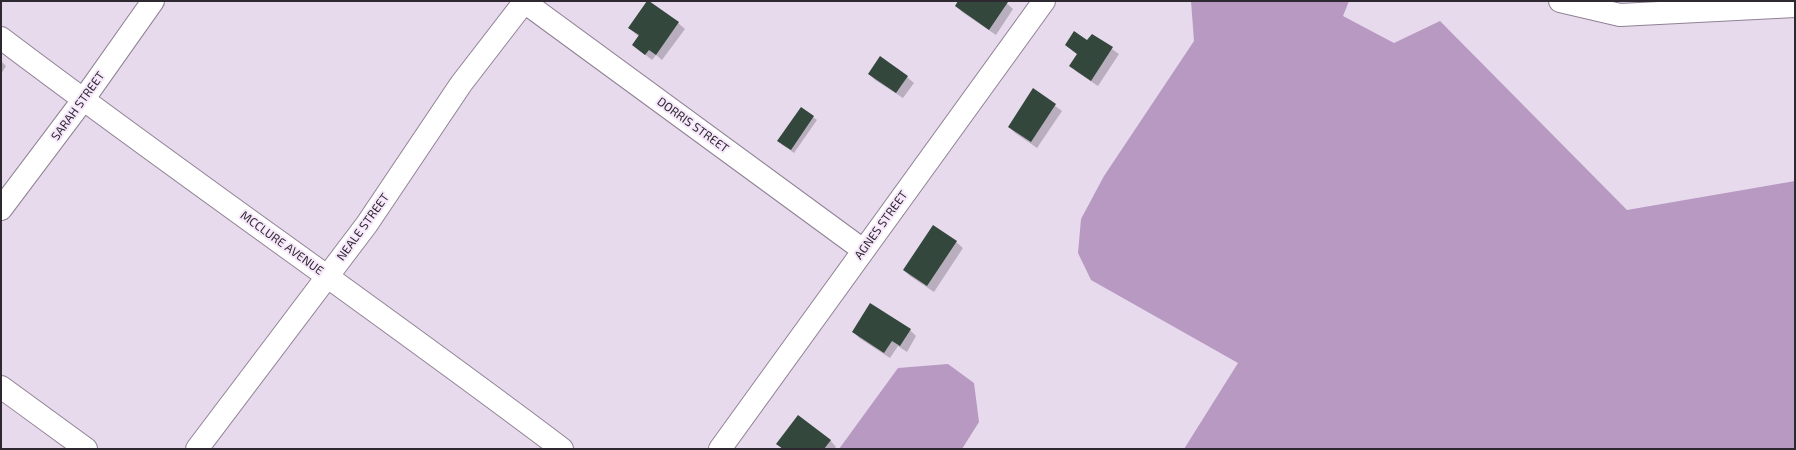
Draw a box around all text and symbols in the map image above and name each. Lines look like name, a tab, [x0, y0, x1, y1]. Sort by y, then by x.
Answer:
street label: SARAH STREET	[48, 69, 108, 143]
street label: DORRIS STREET	[654, 94, 732, 156]
street label: AGNES STREET	[851, 188, 911, 262]
street label: NEALE STREET	[334, 191, 392, 263]
street label: MCCLURE AVENUE	[238, 208, 326, 278]

